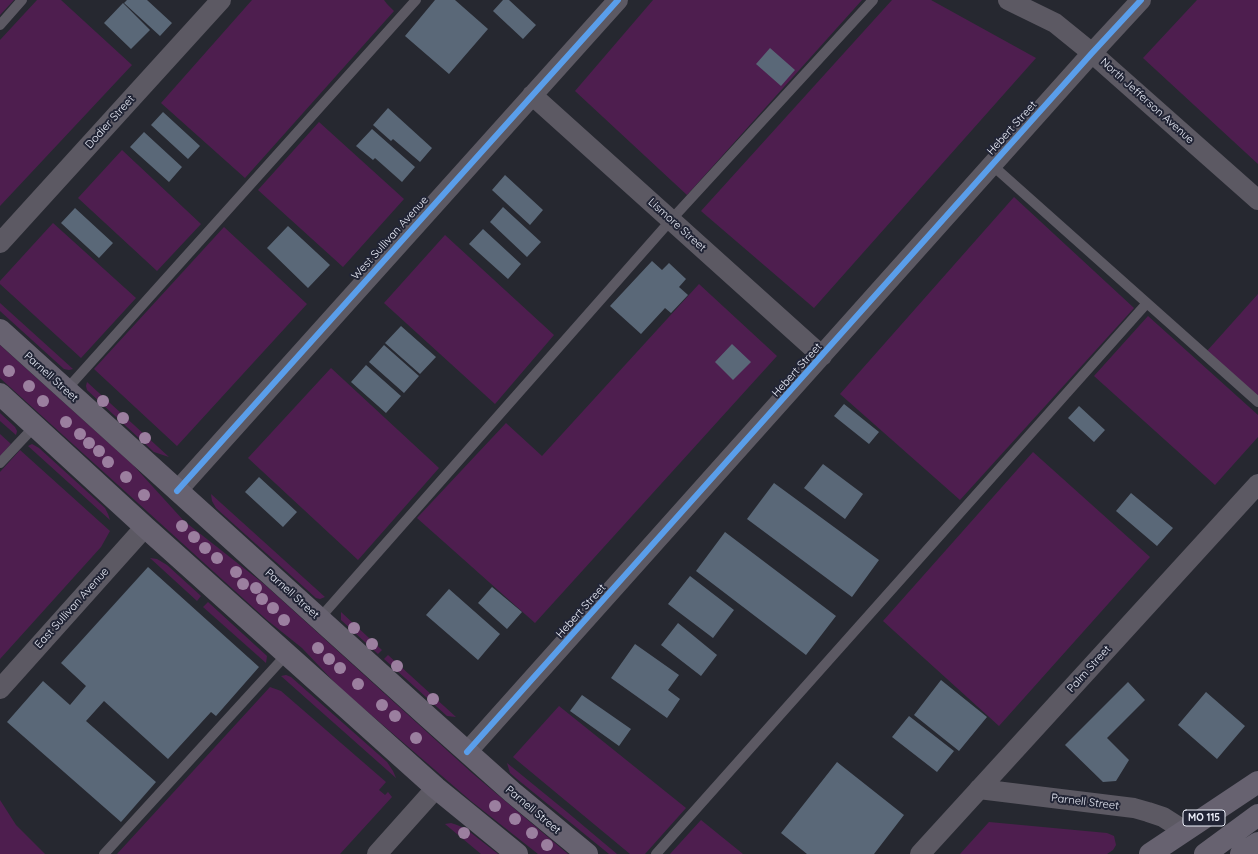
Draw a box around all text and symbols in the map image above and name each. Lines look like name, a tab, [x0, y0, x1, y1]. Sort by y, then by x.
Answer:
street label: North Jefferson Avenue	[1097, 55, 1197, 147]
street label: Dodier Street	[83, 93, 137, 151]
street label: Hebert Street	[984, 98, 1040, 158]
street label: West Sullivan Avenue	[349, 194, 431, 282]
street label: Lismore Street	[645, 196, 709, 254]
street label: Hebert Street	[769, 340, 825, 400]
street label: Parnell Street	[21, 349, 81, 405]
street label: East Sullivan Avenue	[32, 565, 112, 651]
street label: Parnell Street	[262, 566, 322, 622]
street label: Hebert Street	[553, 581, 609, 641]
street label: Palm Street	[1064, 643, 1114, 695]
street label: Parnell Street	[503, 783, 563, 837]
street label: Parnell Street	[1050, 791, 1120, 813]
road number: MO 115	[1183, 810, 1225, 826]

